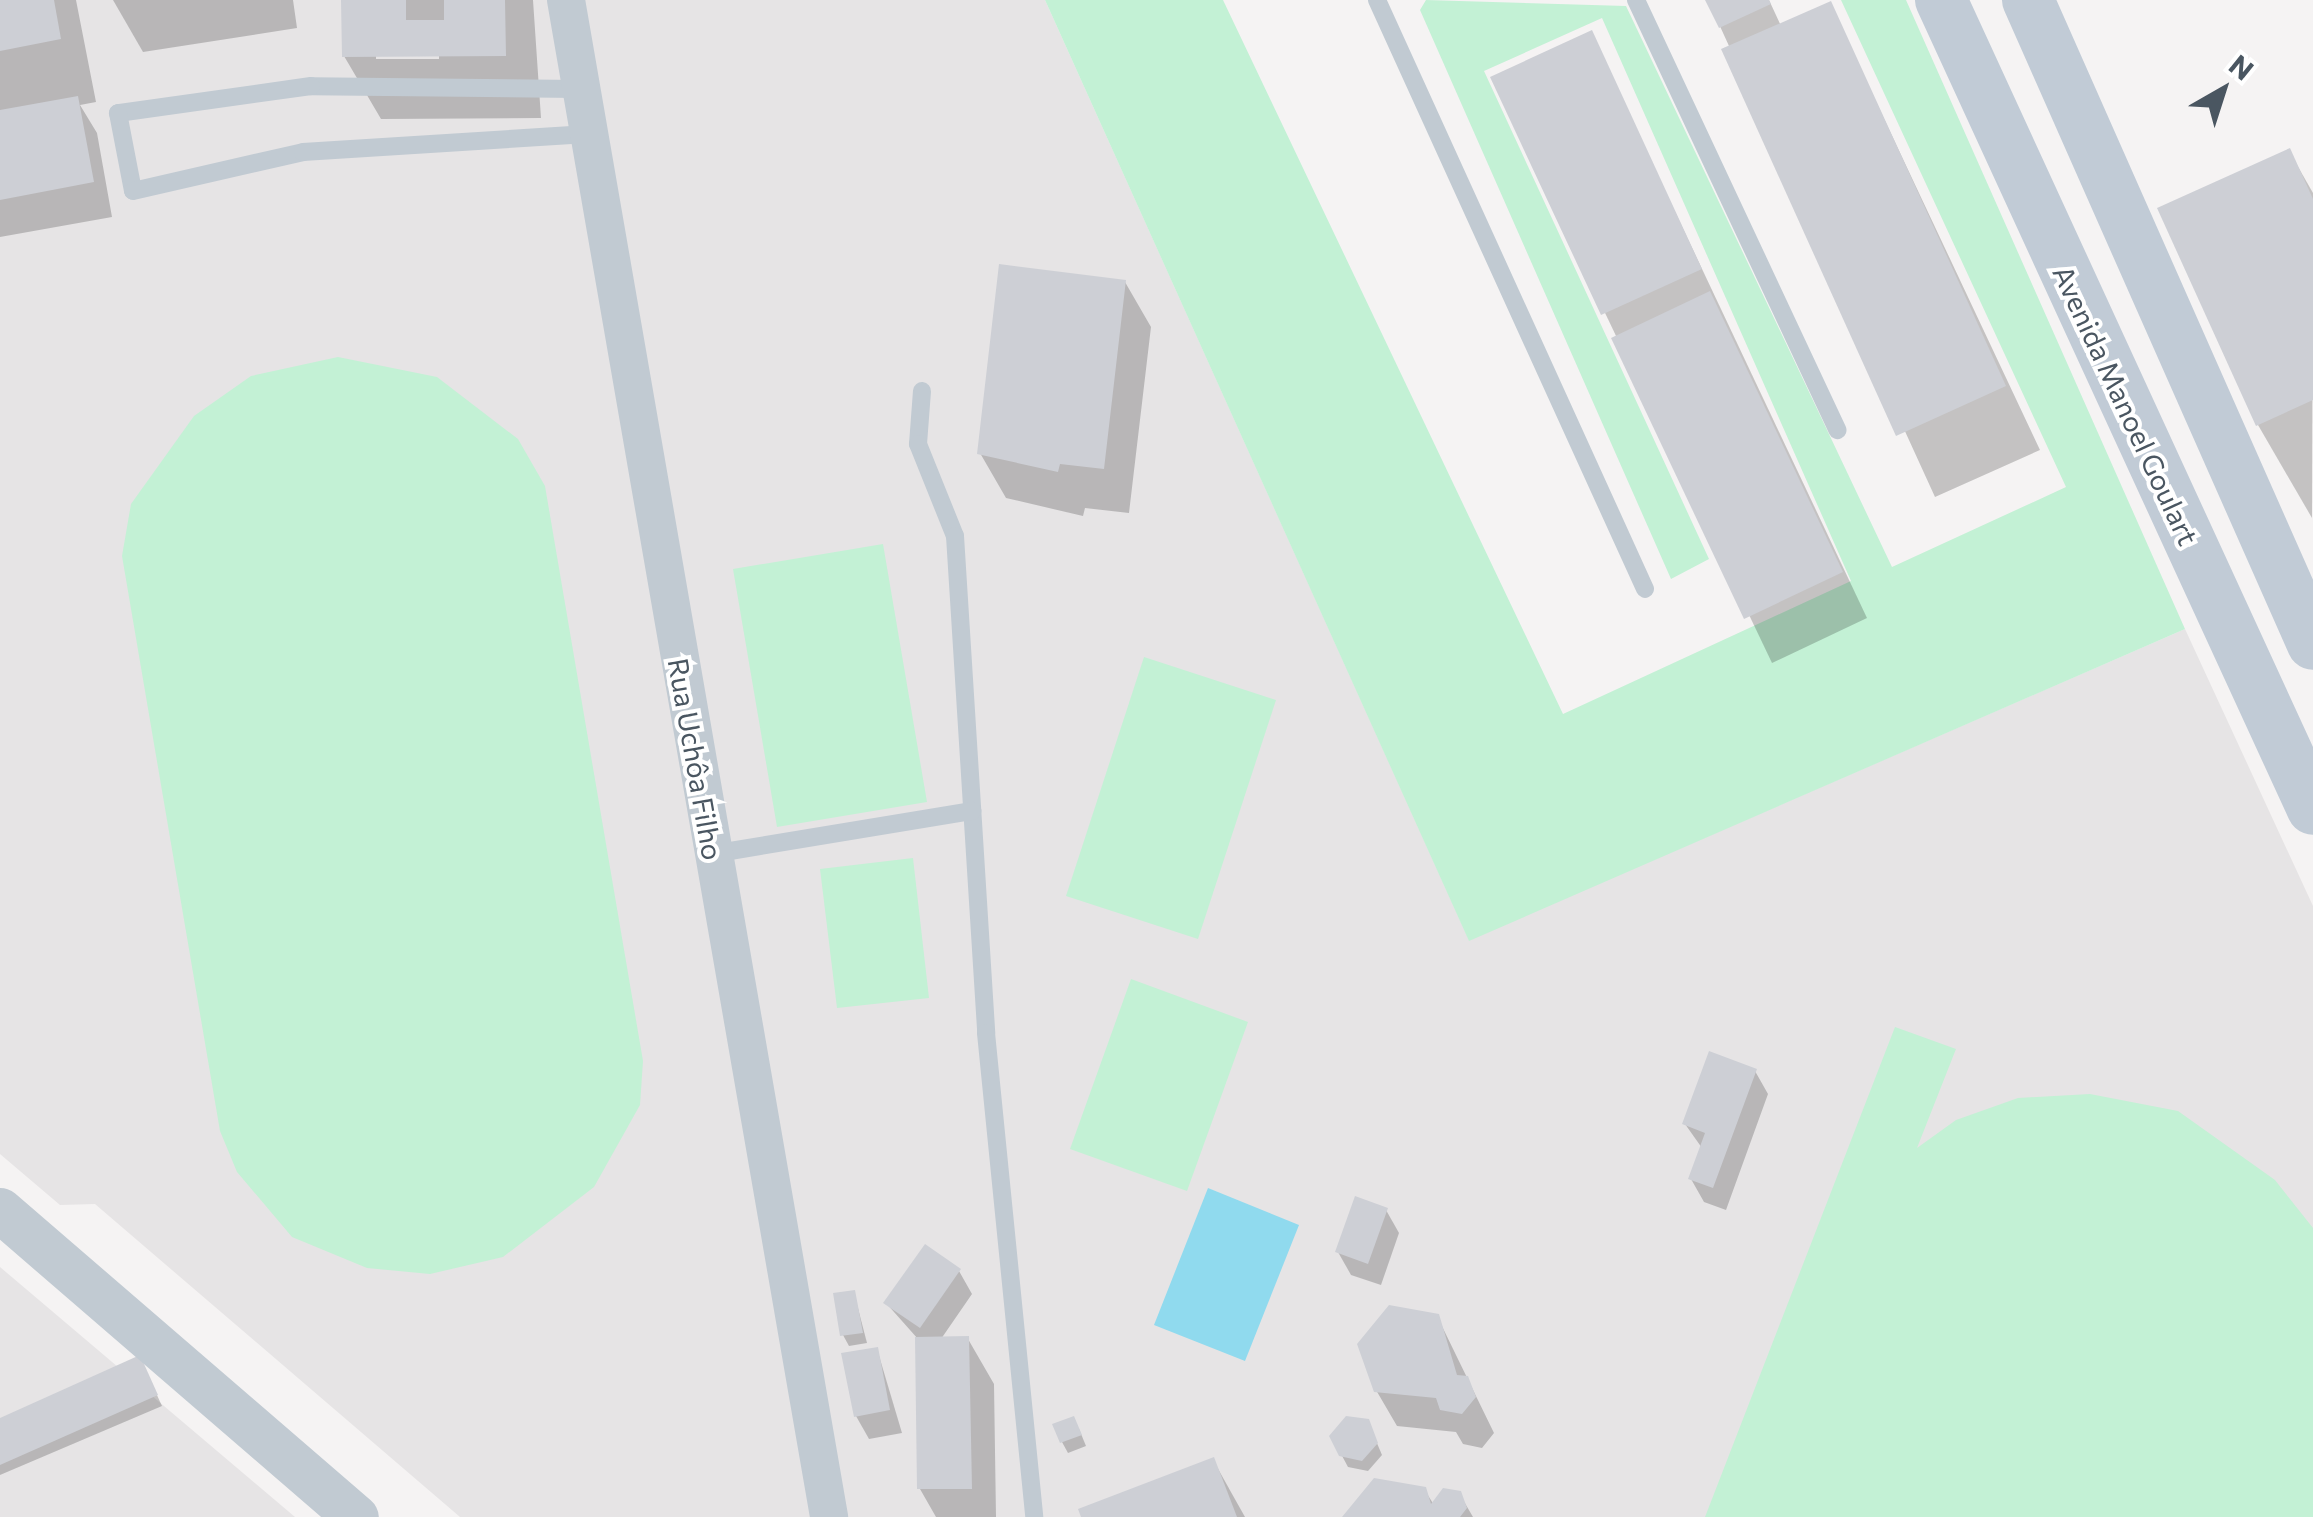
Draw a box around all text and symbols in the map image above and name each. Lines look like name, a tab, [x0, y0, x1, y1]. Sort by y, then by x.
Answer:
north arrow	[2173, 40, 2273, 140]
text: N	[2223, 47, 2261, 87]
street label: Avenida Manoel Goulart	[2046, 260, 2206, 550]
street label: Rua Uchôa Filho	[662, 655, 730, 863]

